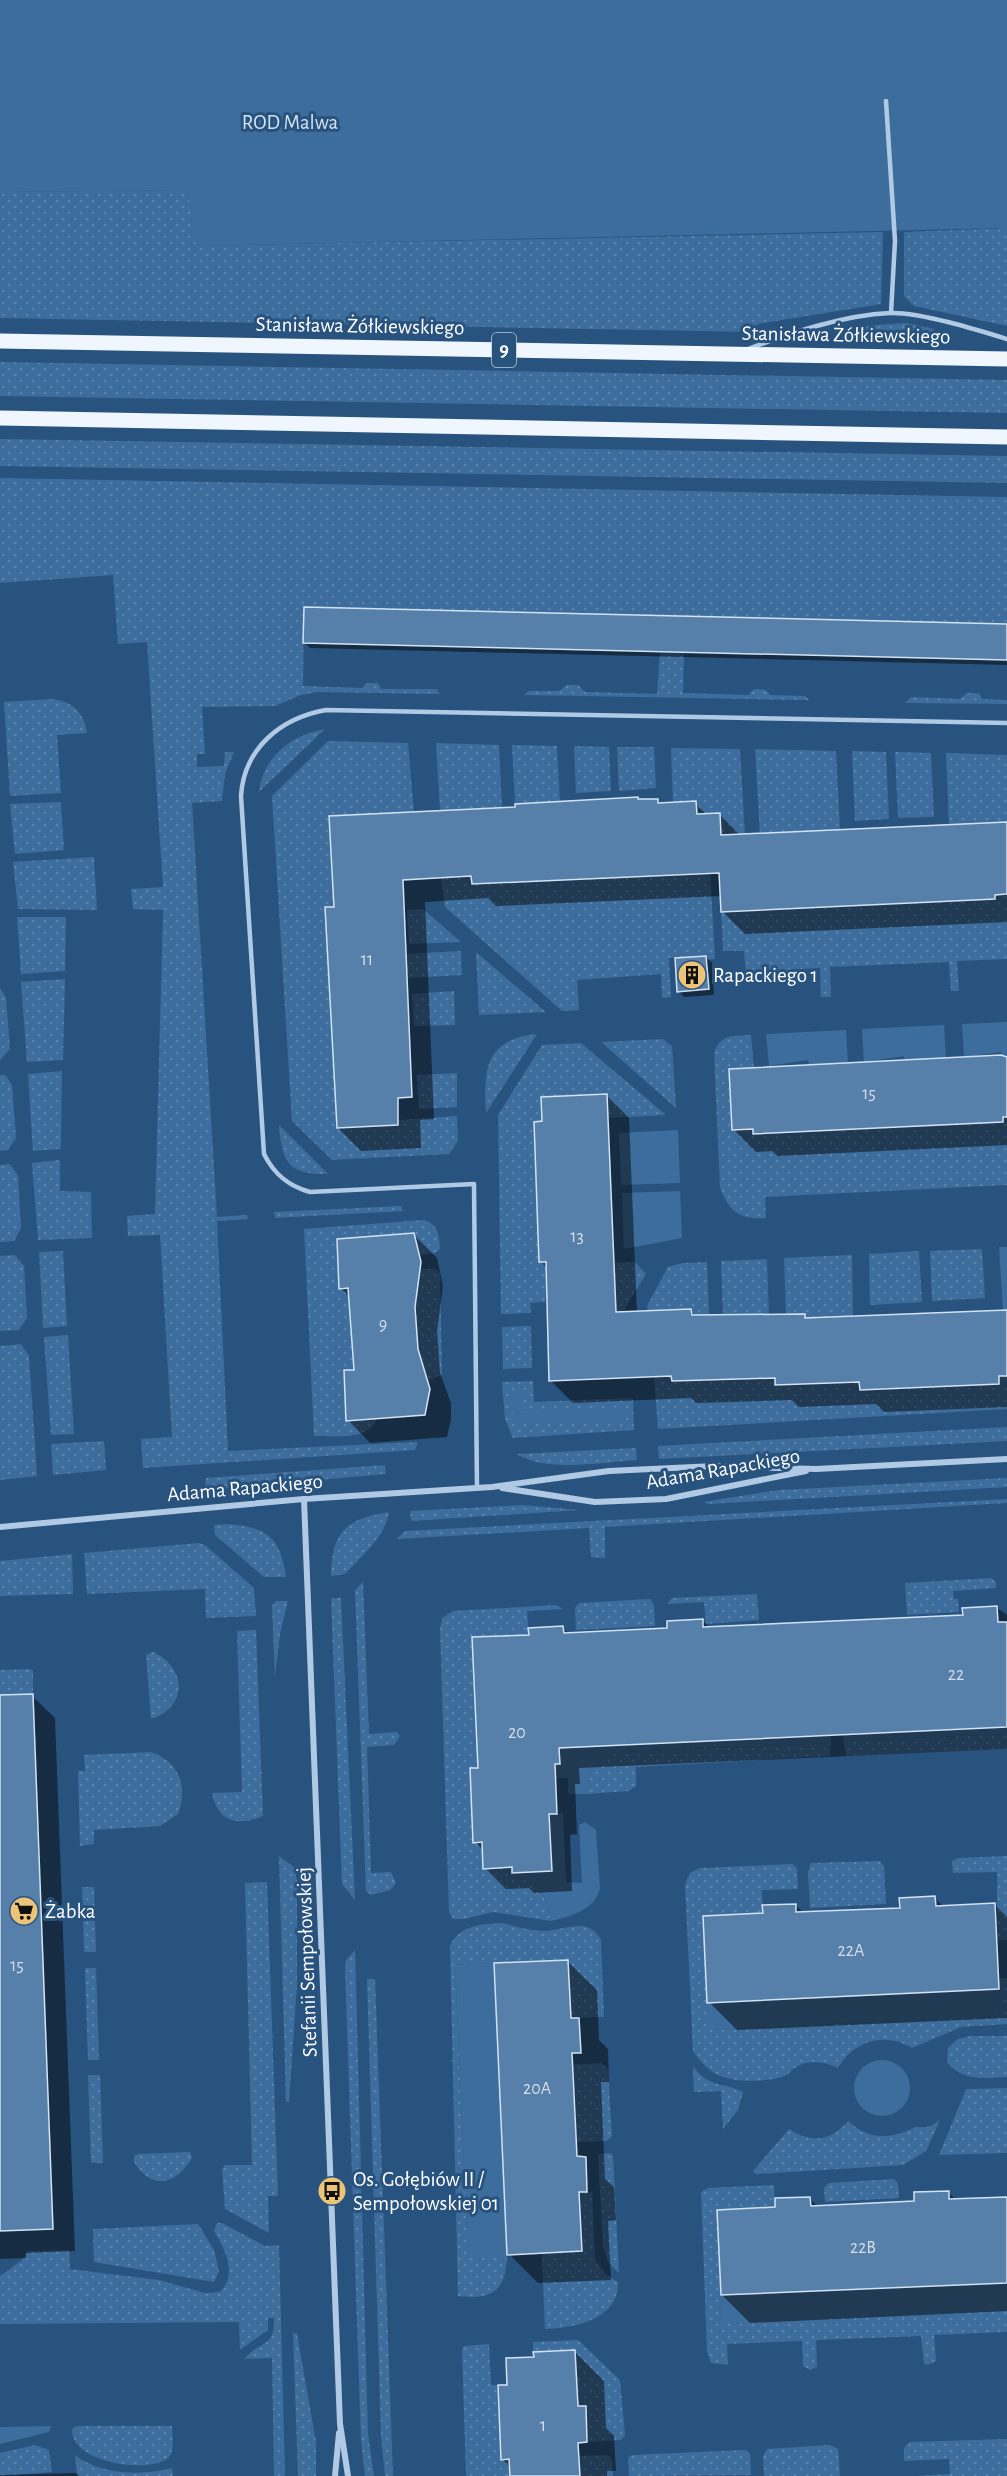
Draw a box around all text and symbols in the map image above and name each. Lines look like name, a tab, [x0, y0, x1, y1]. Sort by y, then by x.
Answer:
park label: ROD Malwa	[242, 112, 339, 133]
street label: Stanisława Żółkiewskiego	[255, 313, 465, 338]
street label: Stanisława Żółkiewskiego	[741, 322, 951, 347]
road number: 9	[492, 333, 516, 367]
house number: 11	[361, 951, 373, 969]
building icon: Rapackiego 1	[676, 959, 708, 991]
place label: Rapackiego 1	[713, 965, 818, 986]
house number: 15	[862, 1085, 876, 1103]
house number: 13	[570, 1228, 584, 1246]
house number: 9	[379, 1316, 387, 1334]
street label: Adama Rapackiego	[644, 1445, 802, 1493]
street label: Adama Rapackiego	[166, 1471, 324, 1505]
house number: 22	[948, 1666, 964, 1684]
house number: 20	[508, 1724, 526, 1742]
street label: Stefanii Sempołowskiej	[293, 1866, 321, 2058]
supermarket icon: Żabka	[8, 1895, 40, 1927]
place label: Żabka	[45, 1900, 96, 1922]
house number: 22A	[838, 1942, 865, 1960]
house number: 15	[10, 1957, 24, 1975]
house number: 20A	[523, 2080, 552, 2098]
place label: Os. Gołębiów II / Sempołowskiej 01	[353, 2169, 499, 2214]
bus stop icon: Os. Gołębiów II / Sempołowskiej 01	[316, 2175, 348, 2207]
house number: 22B	[850, 2239, 876, 2257]
house number: 1	[540, 2417, 546, 2435]

